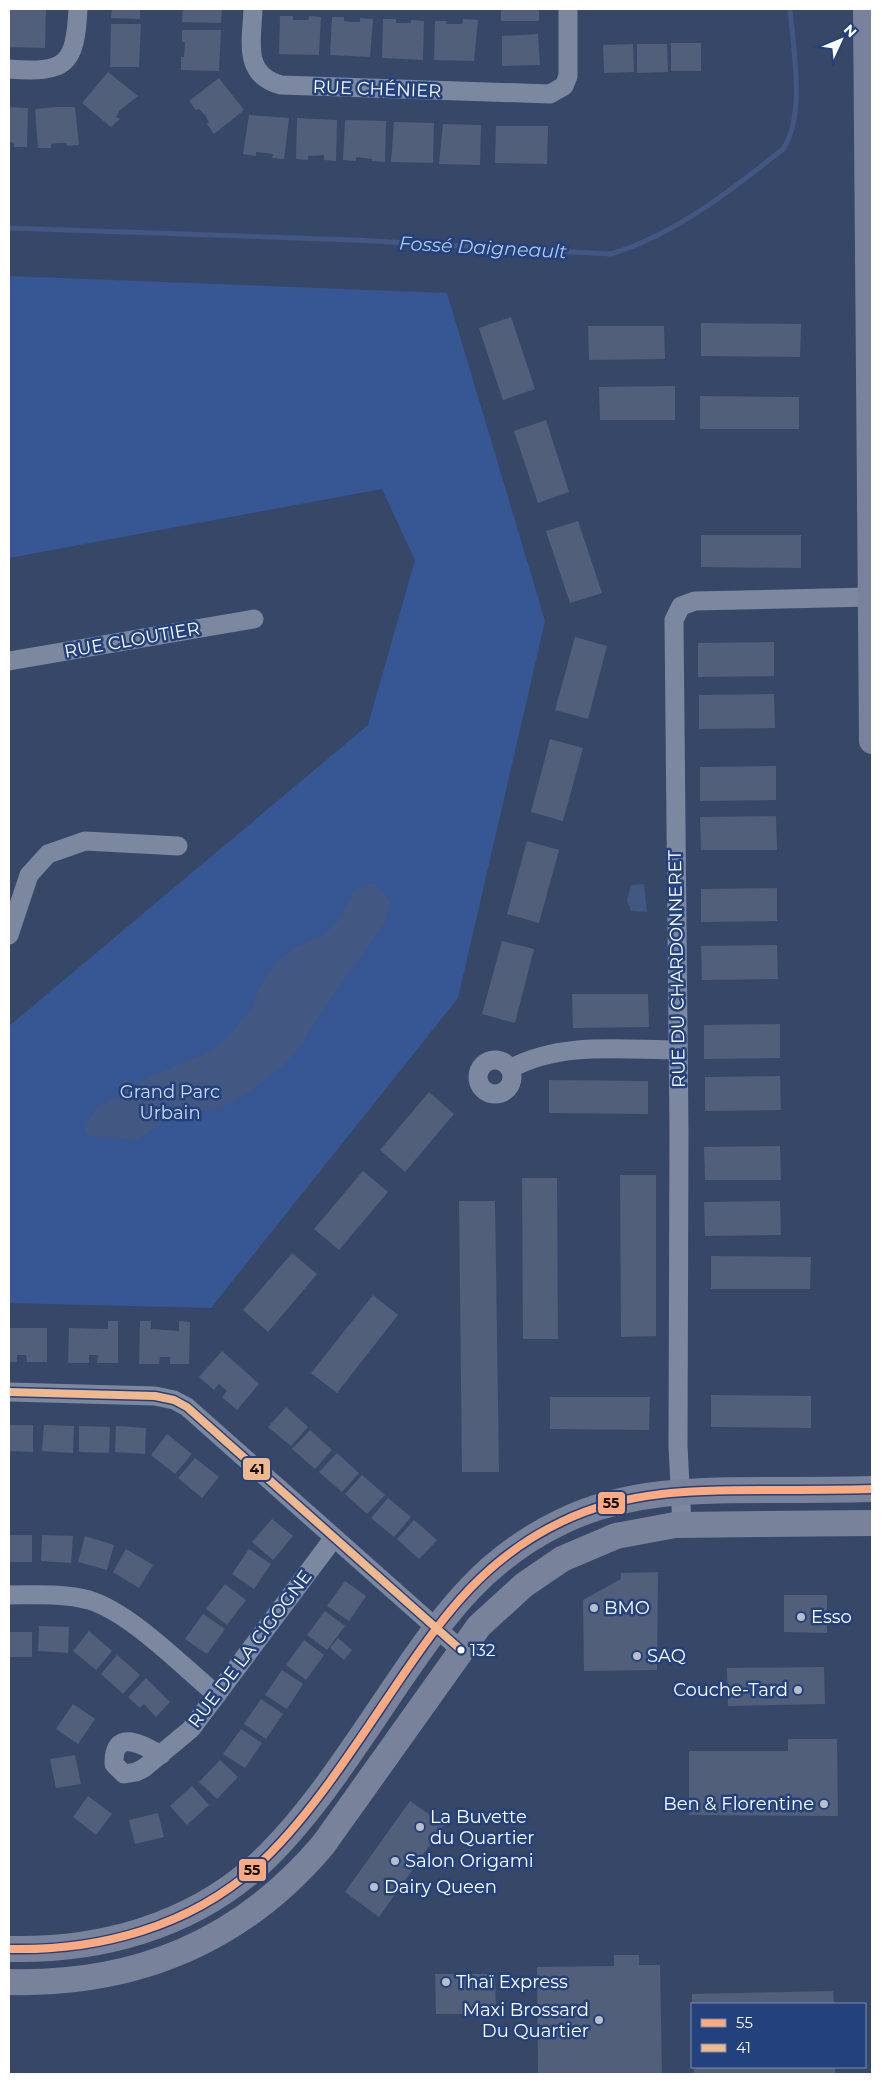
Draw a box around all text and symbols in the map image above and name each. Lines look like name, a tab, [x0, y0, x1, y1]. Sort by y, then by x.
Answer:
north arrow	[816, 15, 866, 65]
text: N	[840, 21, 861, 41]
street label: RUE CHÉNIER	[312, 76, 442, 102]
water label: Fossé Daigneault	[398, 232, 568, 263]
street label: RUE CLOUTIER	[63, 617, 201, 663]
street label: RUE DU CHARDONNERET	[664, 849, 690, 1088]
park label: Grand Parc Urbain	[120, 1081, 220, 1124]
line badge: 41	[242, 1457, 271, 1481]
text: 41	[250, 1460, 264, 1478]
line badge: 55	[597, 1491, 626, 1515]
text: 55	[603, 1494, 619, 1512]
street label: RUE DE LA CIGOGNE	[184, 1566, 316, 1732]
place label: BMO	[604, 1597, 650, 1619]
marker: BMO	[588, 1602, 600, 1614]
place label: Esso	[811, 1606, 852, 1628]
marker: Esso	[795, 1611, 807, 1623]
place label: 132	[470, 1640, 496, 1660]
marker: 132	[456, 1645, 466, 1655]
place label: SAQ	[647, 1645, 686, 1667]
marker: SAQ	[631, 1650, 643, 1662]
place label: Couche-Tard	[673, 1679, 788, 1701]
marker: Couche-Tard	[792, 1684, 804, 1696]
place label: Ben & Florentine	[663, 1793, 814, 1815]
marker: Ben & Florentine	[818, 1798, 830, 1810]
place label: La Buvette du Quartier	[430, 1806, 535, 1849]
marker: La Buvette du Quartier	[414, 1821, 426, 1833]
place label: Salon Origami	[405, 1850, 534, 1872]
marker: Salon Origami	[389, 1855, 401, 1867]
line badge: 55	[238, 1858, 267, 1882]
text: 55	[244, 1861, 260, 1879]
place label: Dairy Queen	[384, 1876, 497, 1898]
marker: Dairy Queen	[368, 1881, 380, 1893]
place label: Thaï Express	[456, 1971, 568, 1993]
marker: Thaï Express	[440, 1976, 452, 1988]
place label: Maxi Brossard Du Quartier	[463, 1999, 589, 2042]
legend	[691, 2003, 866, 2068]
text: 55	[736, 2013, 753, 2032]
marker: Maxi Brossard Du Quartier	[593, 2014, 605, 2026]
text: 41	[736, 2038, 751, 2057]

